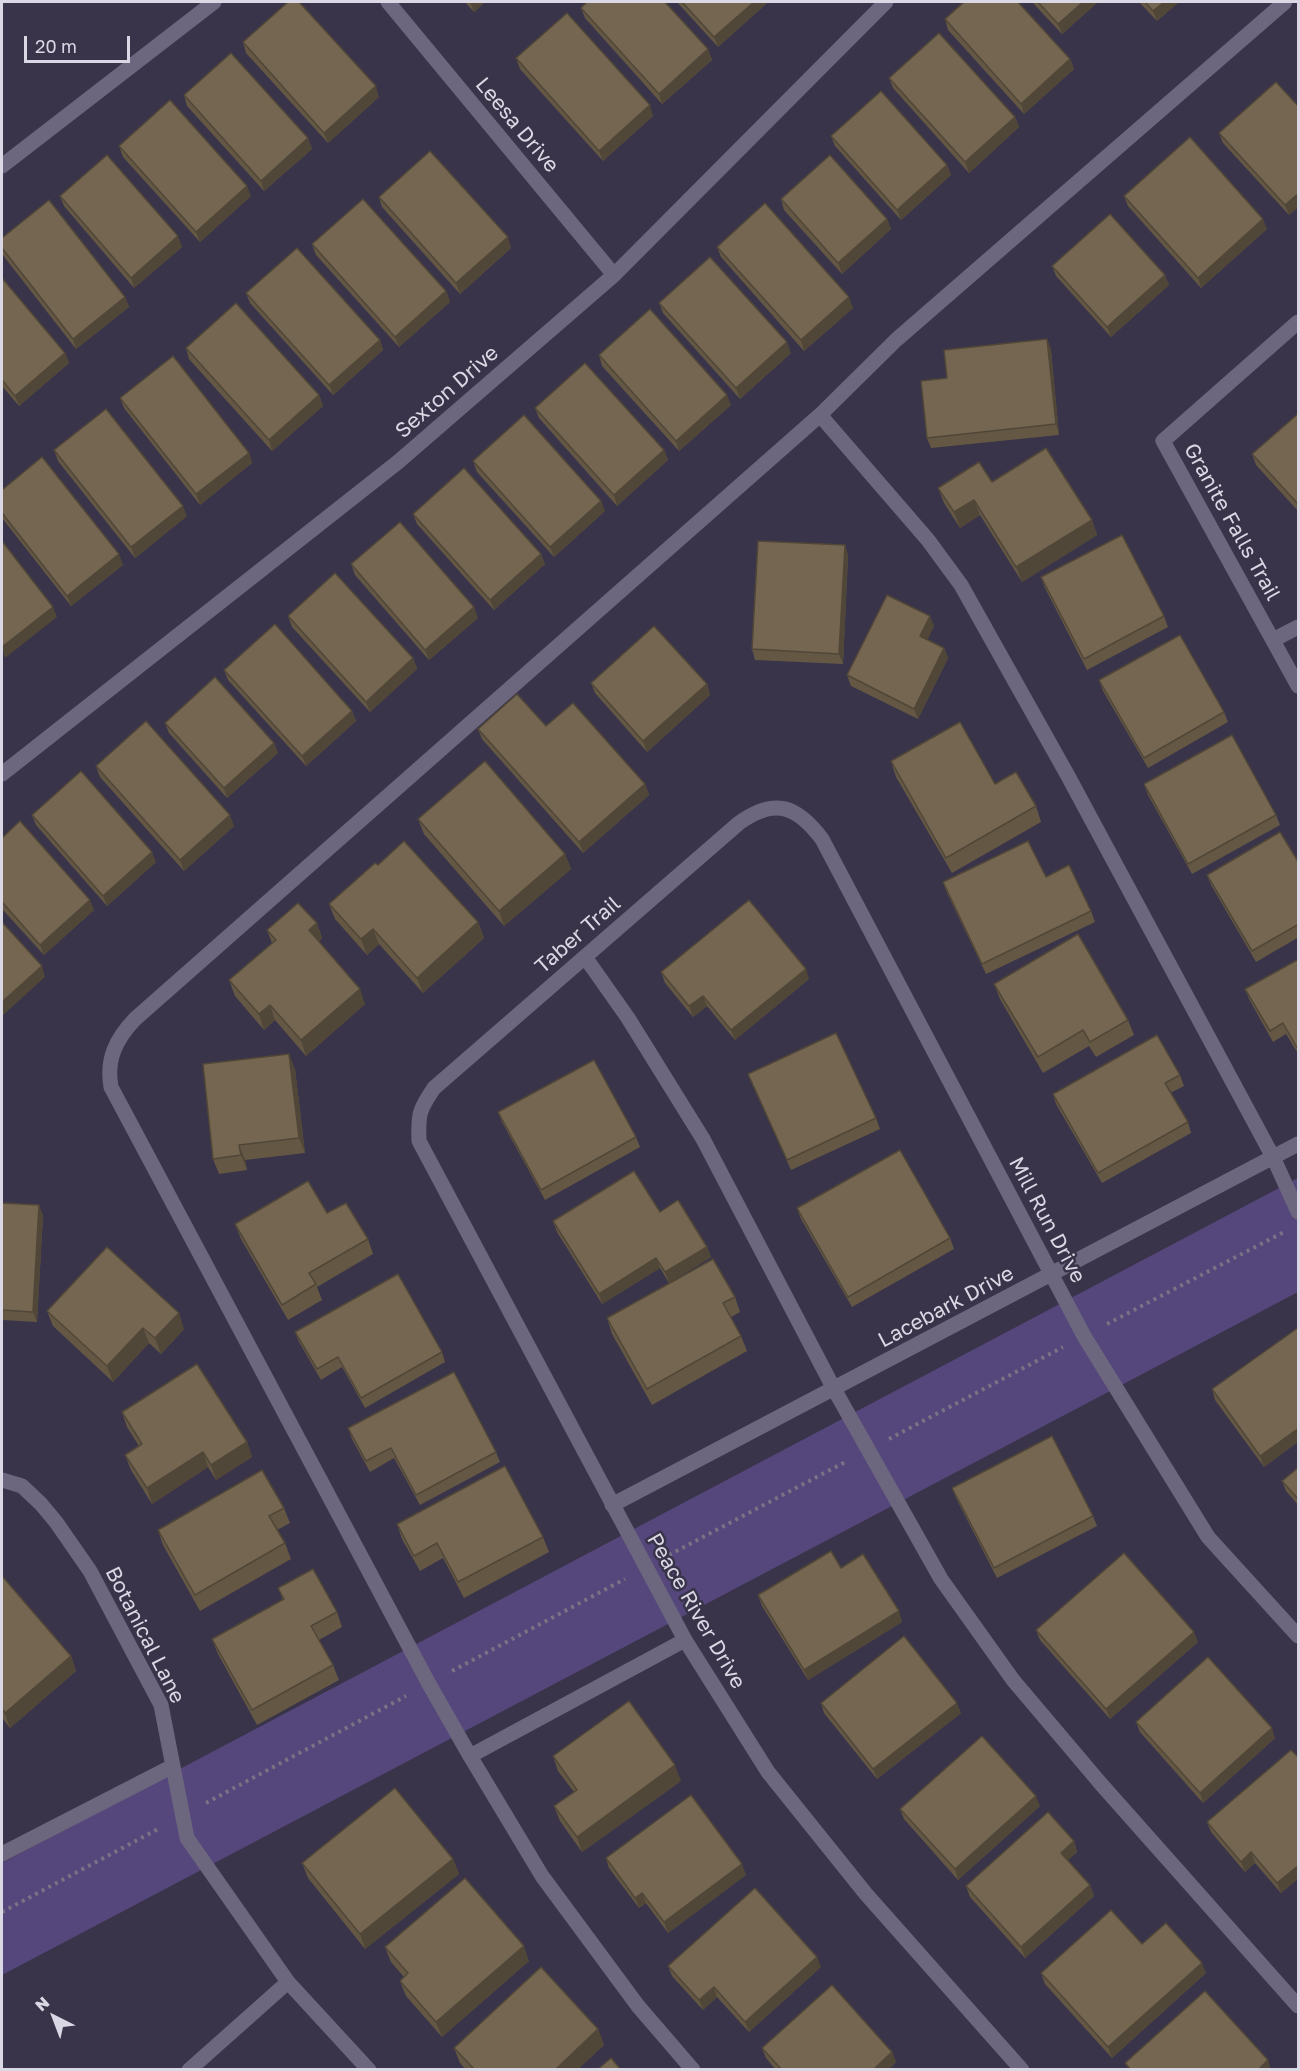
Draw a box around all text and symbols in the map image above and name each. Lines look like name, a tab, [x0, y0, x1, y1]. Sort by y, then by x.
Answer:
scale bar	[27, 24, 134, 62]
text: 20 m	[35, 35, 77, 57]
street label: Leesa Drive	[470, 72, 564, 178]
street label: Sexton Drive	[390, 340, 504, 444]
street label: Granite Falls Trail	[1178, 439, 1286, 605]
street label: Taber Trail	[530, 891, 626, 979]
street label: Mill Run Drive	[1003, 1153, 1091, 1287]
street label: Lacebark Drive	[874, 1261, 1018, 1353]
street label: Peace River Drive	[641, 1529, 751, 1693]
street label: Botanical Lane	[100, 1562, 190, 1708]
north arrow	[24, 1987, 84, 2047]
text: N	[31, 1992, 53, 2015]

